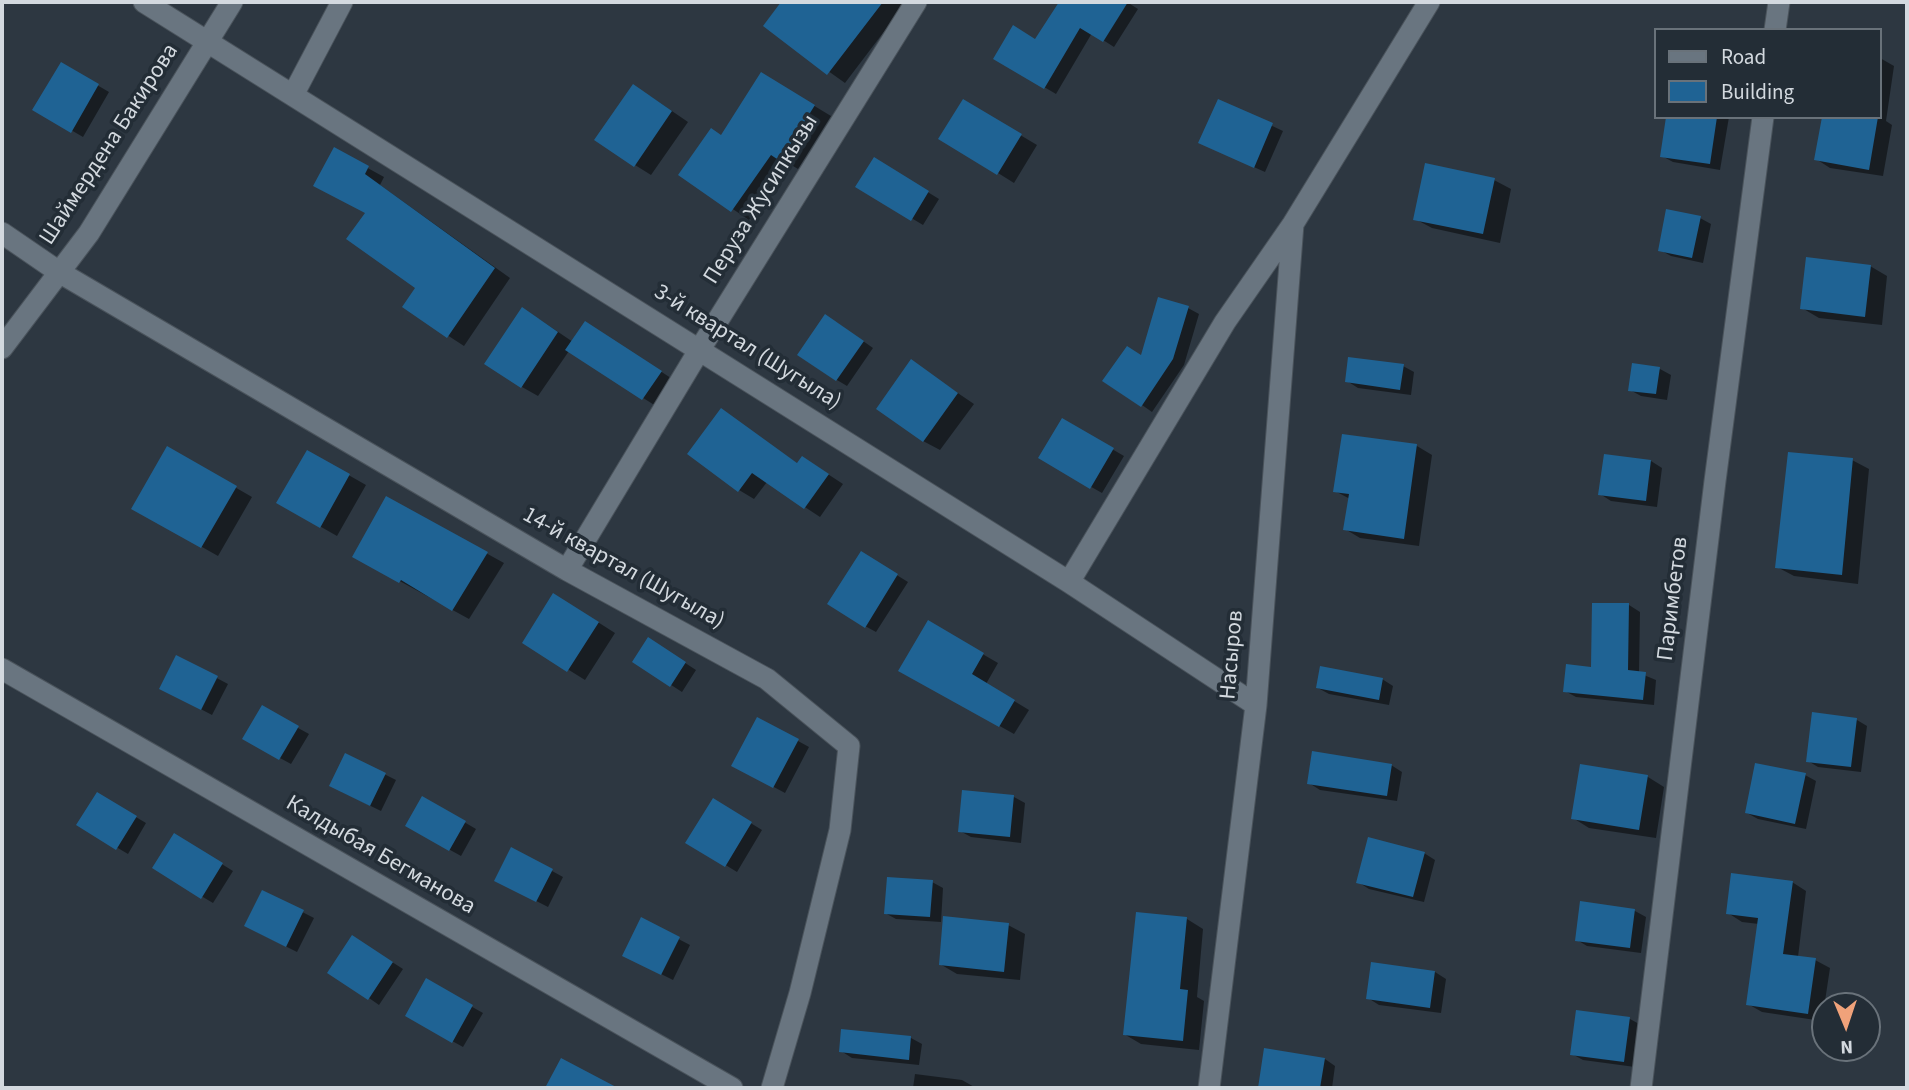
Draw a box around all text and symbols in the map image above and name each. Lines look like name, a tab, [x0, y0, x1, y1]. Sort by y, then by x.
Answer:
legend	[1654, 28, 1881, 119]
street label: Шаймердена Бакирова	[35, 39, 185, 251]
text: Road	[1721, 42, 1766, 72]
text: Building	[1721, 77, 1794, 107]
street label: Перуза Жусипкызы	[699, 110, 825, 290]
street label: 3-й квартал (Шугыла)	[648, 279, 846, 417]
street label: 14-й квартал (Шугыла)	[517, 502, 729, 636]
street label: Паримбетов	[1653, 535, 1695, 663]
street label: Насыров	[1215, 609, 1251, 701]
street label: Калдыбая Бегманова	[280, 790, 480, 922]
north arrow	[1811, 992, 1881, 1062]
text: N	[1840, 1033, 1853, 1060]

